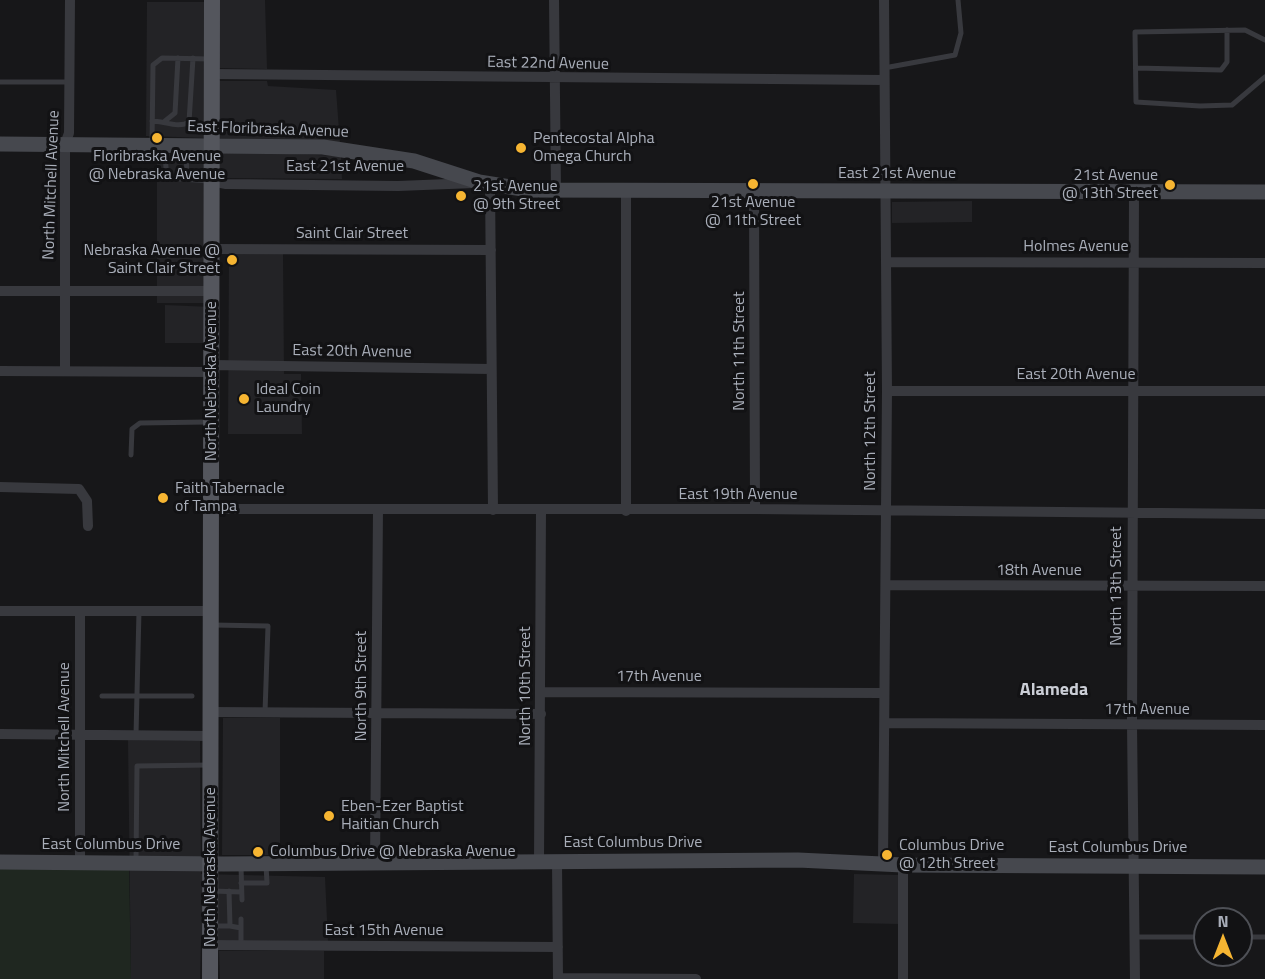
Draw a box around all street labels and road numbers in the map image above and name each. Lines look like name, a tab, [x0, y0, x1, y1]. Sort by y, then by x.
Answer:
street label: East 22nd Avenue	[487, 53, 609, 75]
street label: North Mitchell Avenue	[40, 110, 64, 260]
street label: East Floribraska Avenue	[187, 118, 349, 142]
street label: East 21st Avenue	[286, 157, 404, 177]
street label: East 21st Avenue	[838, 164, 956, 184]
street label: Saint Clair Street	[296, 224, 408, 244]
street label: Holmes Avenue	[1023, 237, 1129, 257]
street label: North 11th Street	[730, 291, 750, 411]
street label: North Nebraska Avenue	[202, 301, 222, 461]
street label: East 20th Avenue	[292, 341, 412, 363]
street label: East 20th Avenue	[1016, 365, 1136, 385]
street label: North 12th Street	[861, 371, 881, 491]
street label: East 19th Avenue	[678, 485, 798, 505]
street label: North 13th Street	[1107, 526, 1127, 646]
street label: 18th Avenue	[996, 561, 1082, 581]
street label: North 10th Street	[516, 626, 536, 746]
street label: North 9th Street	[352, 631, 372, 741]
street label: North Mitchell Avenue	[55, 662, 75, 812]
street label: 17th Avenue	[616, 667, 702, 687]
street label: 17th Avenue	[1104, 700, 1190, 720]
street label: North Nebraska Avenue	[201, 787, 221, 947]
street label: East Columbus Drive	[564, 833, 702, 853]
street label: East Columbus Drive	[42, 835, 180, 855]
street label: East Columbus Drive	[1049, 838, 1187, 858]
street label: East 15th Avenue	[324, 921, 444, 941]

